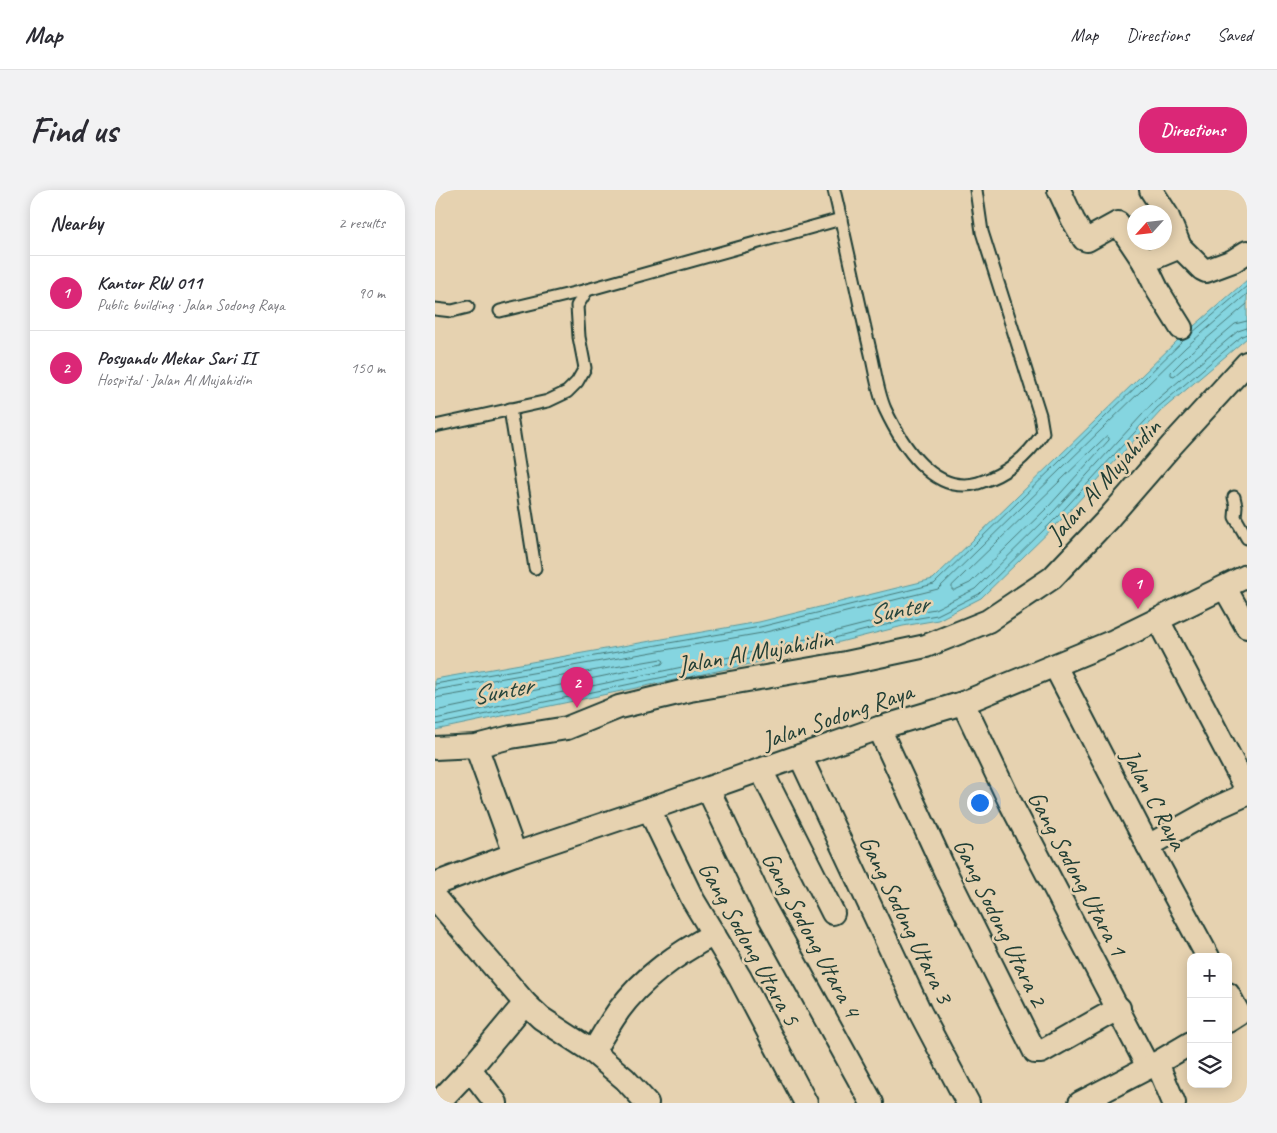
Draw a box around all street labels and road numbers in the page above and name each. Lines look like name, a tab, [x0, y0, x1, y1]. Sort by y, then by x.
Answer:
street label: Jalan Al Mujahidin	[1039, 411, 1169, 550]
street label: Jalan Al Mujahidin	[674, 623, 836, 682]
street label: Jalan Sodong Raya	[757, 674, 920, 757]
street label: Jalan C Raya	[1114, 743, 1195, 857]
street label: Gang Sodong Utara 1	[1020, 785, 1135, 963]
street label: Gang Sodong Utara 3	[852, 830, 961, 1010]
street label: Gang Sodong Utara 2	[946, 833, 1055, 1013]
street label: Gang Sodong Utara 4	[754, 846, 869, 1025]
street label: Gang Sodong Utara 5	[691, 856, 808, 1033]

